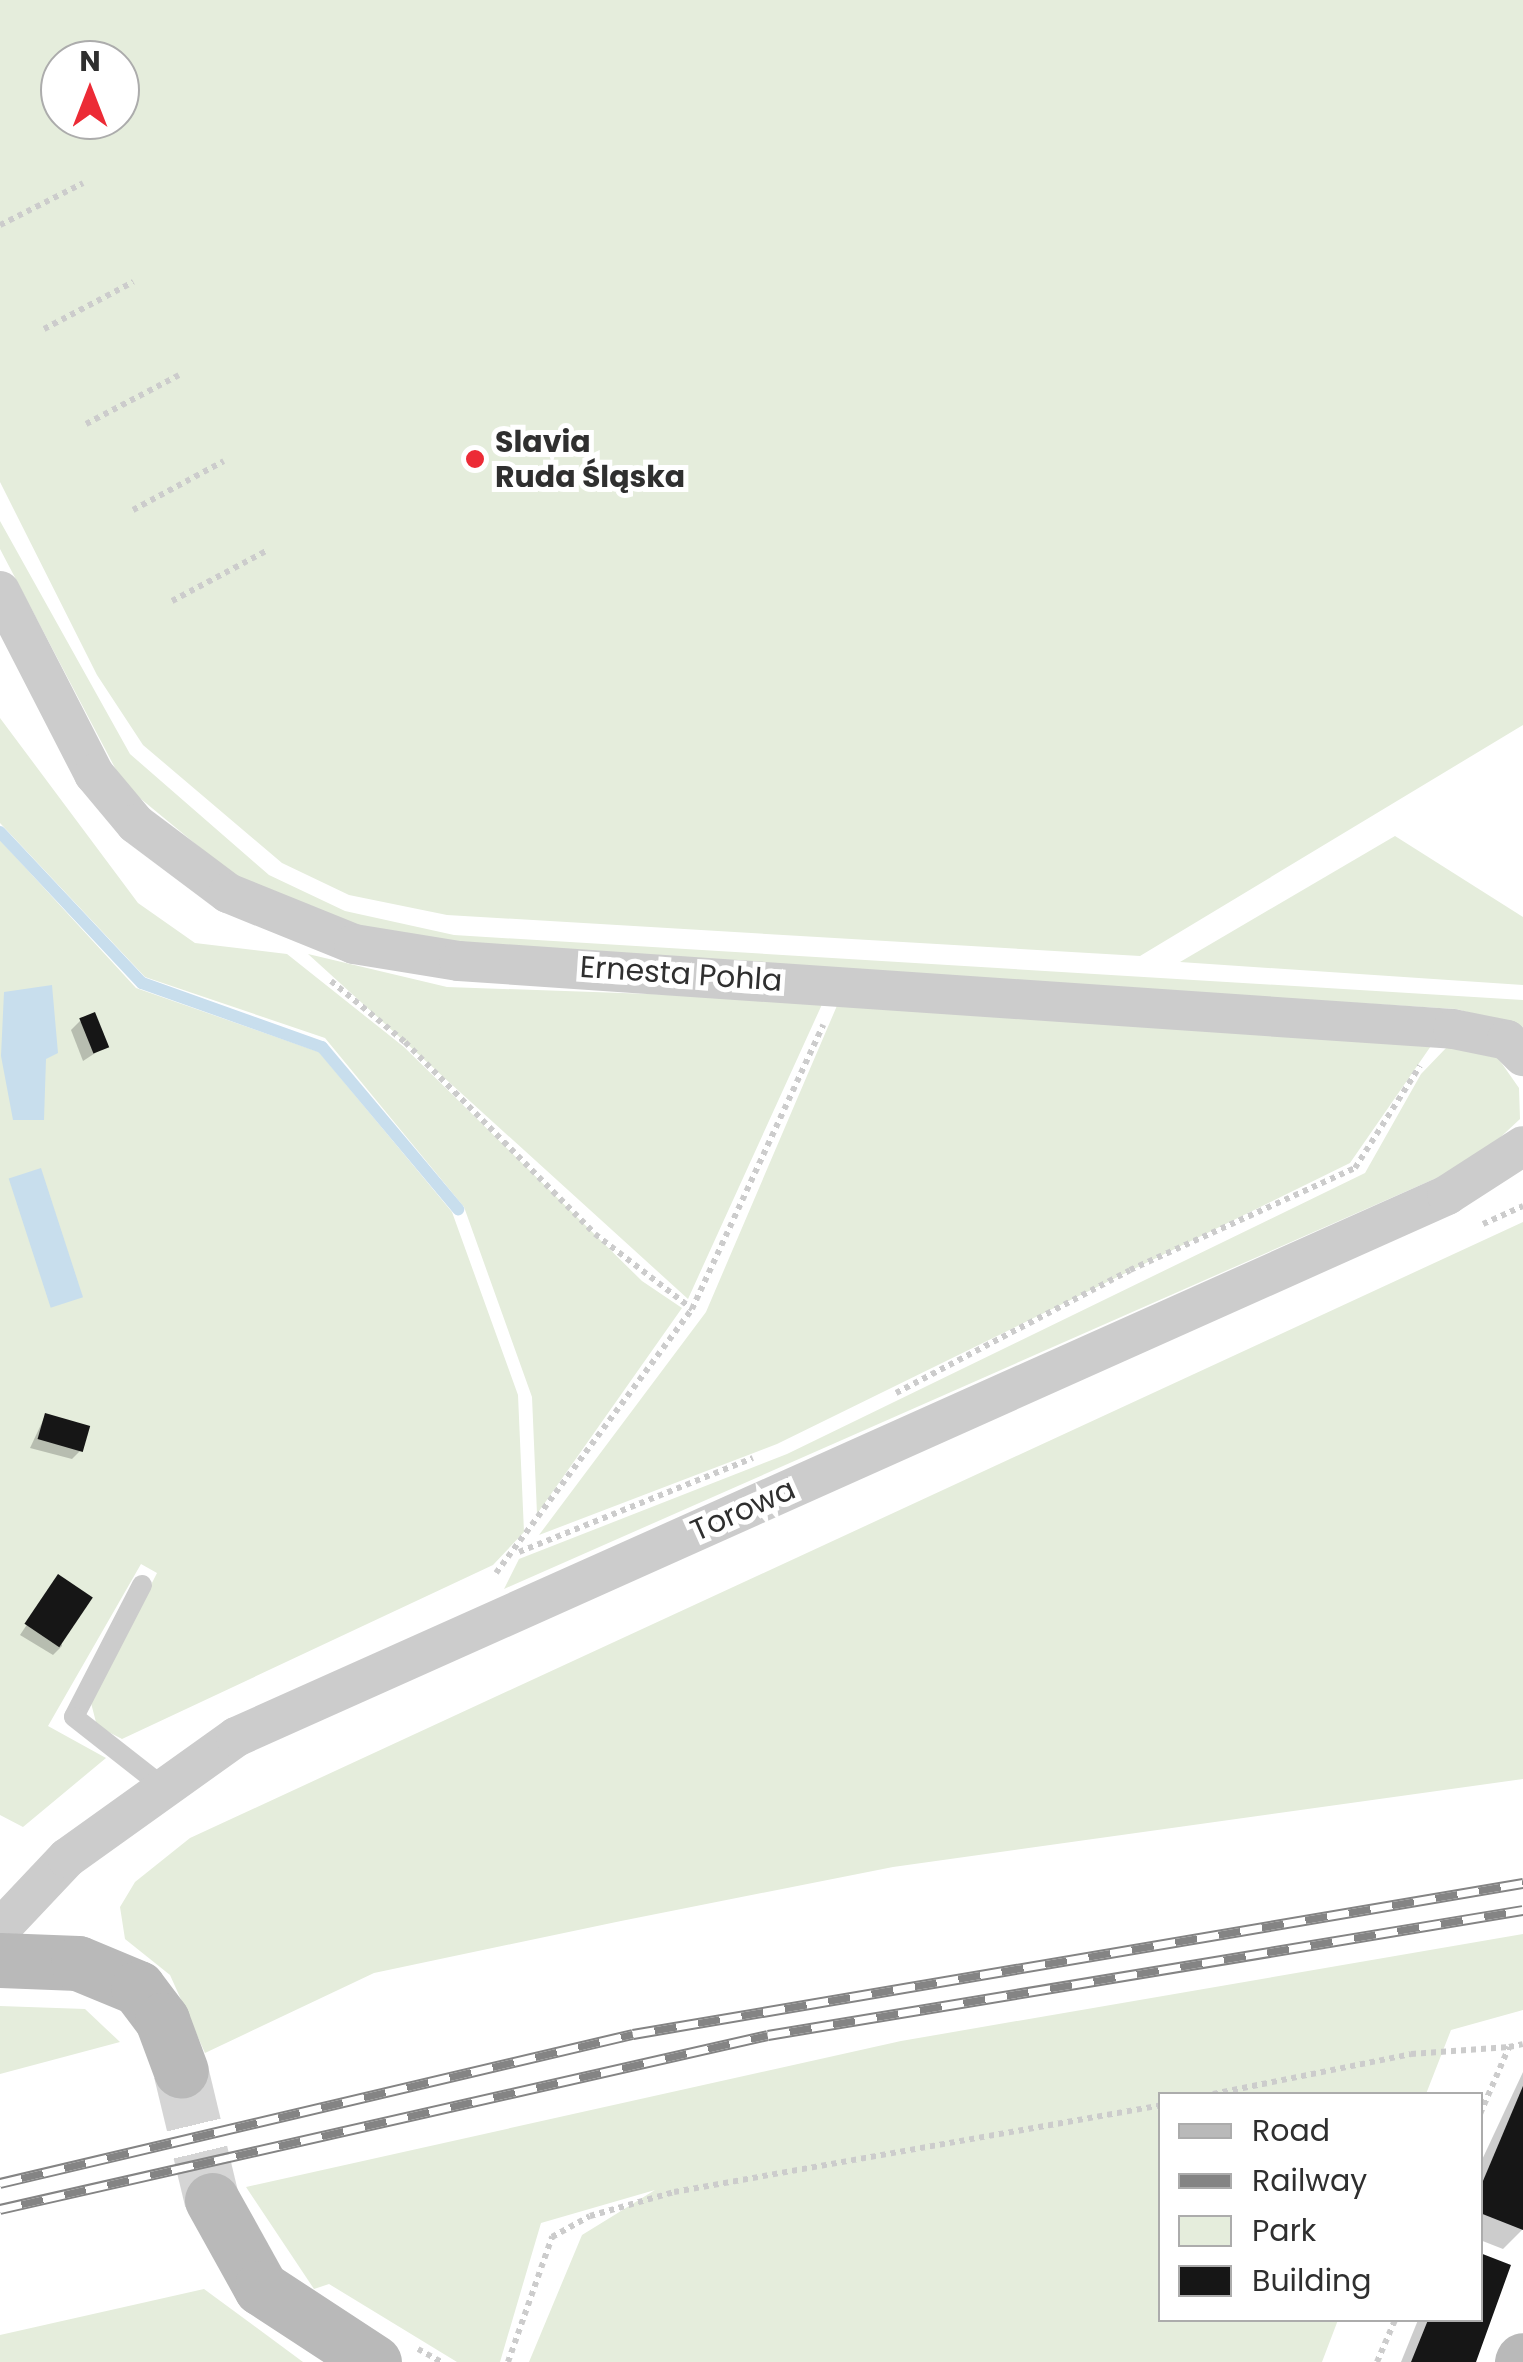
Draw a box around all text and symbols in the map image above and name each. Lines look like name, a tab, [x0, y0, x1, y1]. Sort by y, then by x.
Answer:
north arrow	[40, 40, 140, 140]
text: N	[79, 42, 101, 81]
place label: Slavia Ruda Śląska	[495, 424, 685, 494]
marker: Slavia Ruda Śląska	[464, 448, 486, 470]
street label: Ernesta Pohla	[579, 949, 783, 999]
street label: Torowa	[685, 1471, 801, 1549]
legend	[1158, 2092, 1483, 2322]
text: Road	[1252, 2109, 1330, 2152]
text: Railway	[1252, 2159, 1367, 2202]
text: Park	[1252, 2209, 1316, 2252]
text: Building	[1252, 2259, 1372, 2302]

